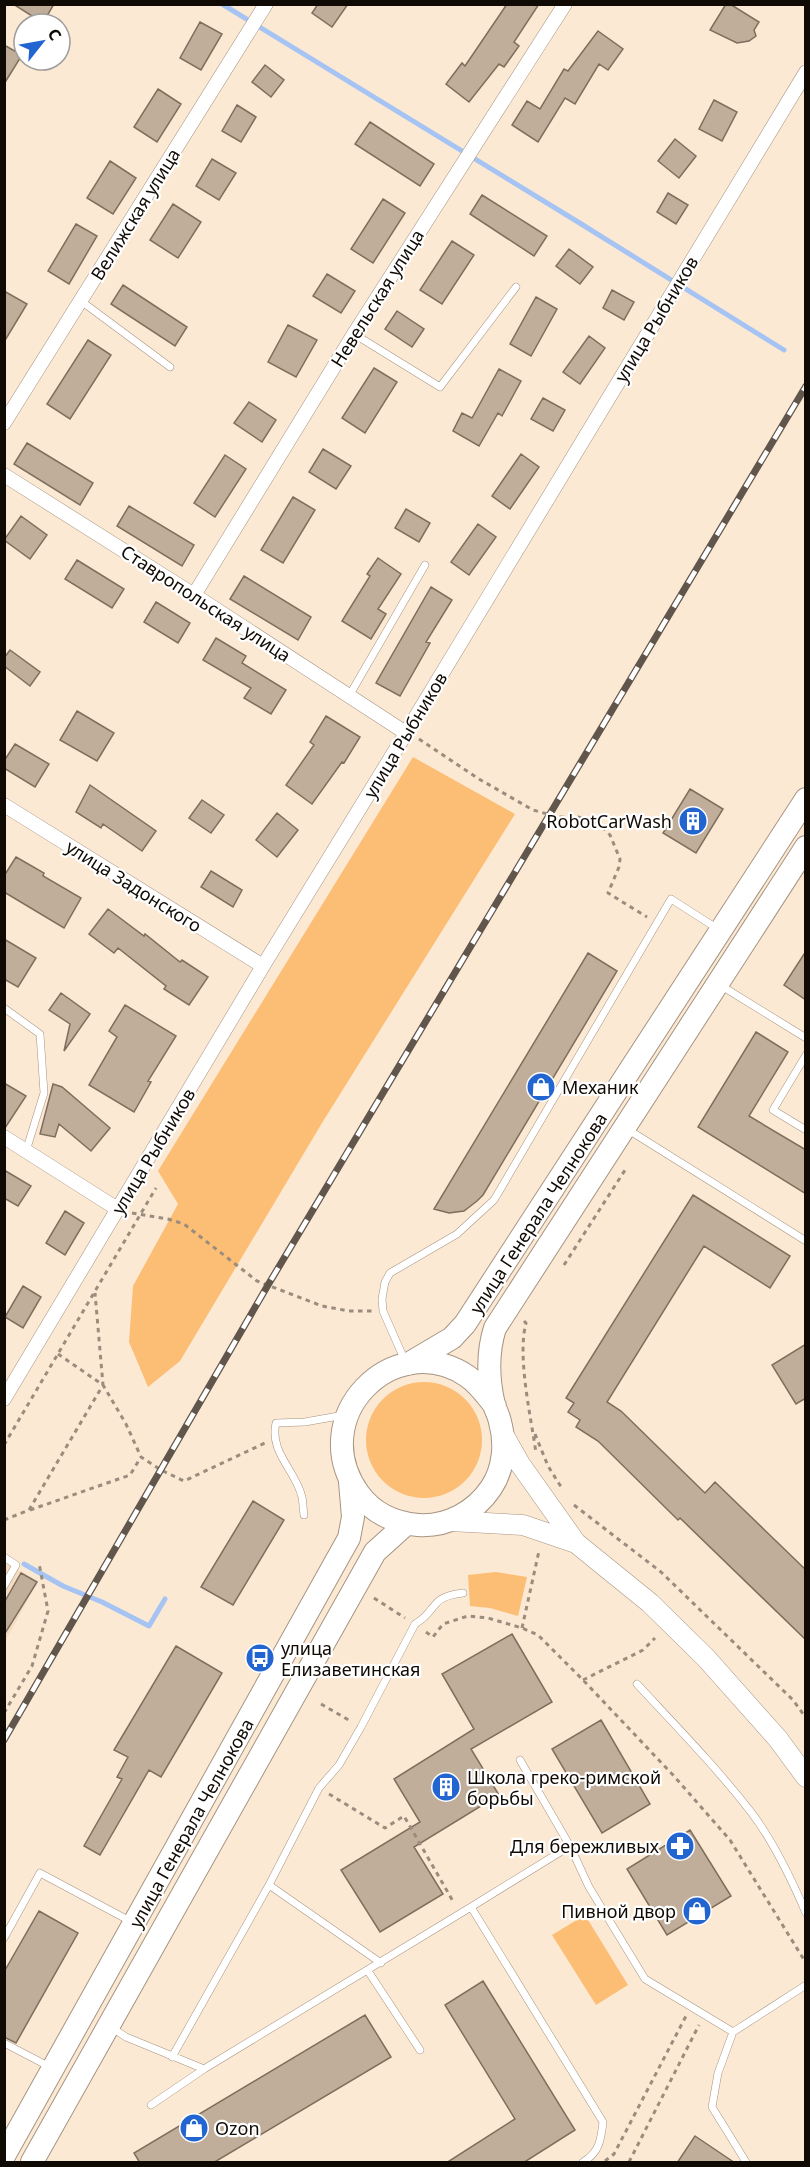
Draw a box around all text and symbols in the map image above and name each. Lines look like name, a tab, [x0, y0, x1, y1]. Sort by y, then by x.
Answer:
north arrow	[12, 12, 72, 72]
text: С	[43, 24, 67, 44]
street label: Велижская улица	[85, 144, 185, 284]
street label: Невельская улица	[325, 225, 429, 371]
street label: улица Рыбников	[609, 251, 703, 387]
street label: Ставропольская улица	[117, 539, 295, 667]
street label: улица Рыбников	[358, 667, 452, 803]
building icon: RobotCarWash	[677, 805, 709, 837]
place label: RobotCarWash	[546, 809, 672, 833]
street label: улица Задонского	[62, 835, 206, 937]
shop icon: Механик	[525, 1071, 557, 1103]
place label: Механик	[562, 1075, 639, 1099]
street label: улица Рыбников	[106, 1083, 200, 1219]
street label: улица Генерала Челнокова	[464, 1108, 612, 1318]
place label: улица Елизаветинская	[281, 1636, 421, 1681]
bus stop icon: улица Елизаветинская	[244, 1642, 276, 1674]
street label: улица Генерала Челнокова	[123, 1714, 259, 1932]
place label: Школа греко-римской борьбы	[467, 1765, 661, 1810]
building icon: Школа греко-римской борьбы	[430, 1771, 462, 1803]
pharmacy icon: Для бережливых	[664, 1830, 696, 1862]
place label: Для бережливых	[510, 1834, 660, 1858]
shop icon: Пивной двор	[681, 1895, 713, 1927]
place label: Пивной двор	[561, 1899, 676, 1923]
shop icon: Ozon	[178, 2112, 210, 2144]
place label: Ozon	[215, 2116, 260, 2140]

